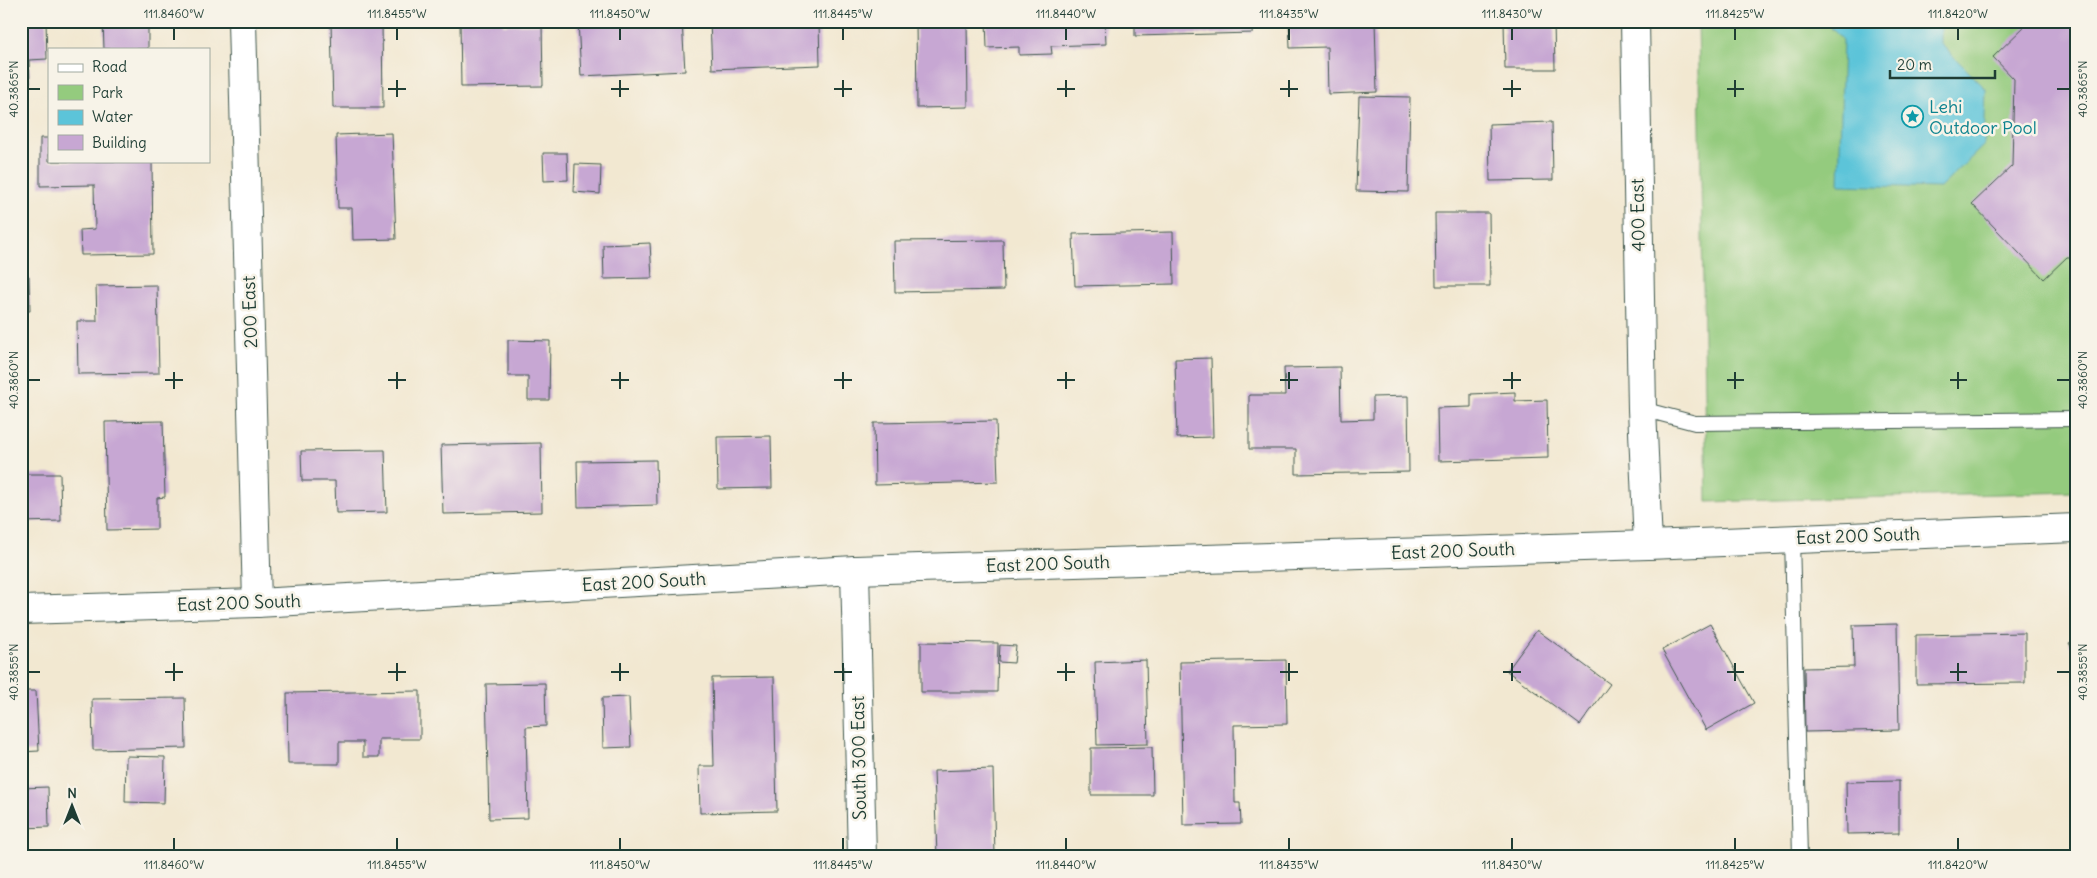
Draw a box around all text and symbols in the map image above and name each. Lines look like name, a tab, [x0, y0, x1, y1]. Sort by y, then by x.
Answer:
text: 111.8460°W	[144, 6, 204, 21]
text: 111.8455°W	[367, 6, 427, 21]
text: 111.8450°W	[590, 6, 650, 21]
text: 111.8445°W	[813, 6, 873, 21]
text: 111.8440°W	[1036, 6, 1096, 21]
text: 111.8435°W	[1259, 6, 1319, 21]
text: 111.8430°W	[1482, 6, 1542, 21]
text: 111.8425°W	[1705, 6, 1765, 21]
text: 111.8420°W	[1928, 6, 1988, 21]
legend	[48, 48, 210, 162]
scale bar	[1890, 48, 1994, 80]
text: 20 m	[1897, 55, 1932, 74]
text: Road	[92, 57, 127, 76]
text: 40.3865°N	[6, 60, 21, 118]
text: 40.3865°N	[2075, 60, 2090, 118]
text: Park	[92, 83, 123, 102]
place label: Lehi Outdoor Pool	[1929, 95, 2037, 139]
place icon: Lehi Outdoor Pool	[1901, 105, 1925, 129]
text: Water	[92, 107, 133, 126]
text: Building	[92, 133, 147, 152]
street label: 400 East	[1625, 178, 1650, 252]
street label: 200 East	[237, 275, 262, 349]
text: 40.3860°N	[6, 351, 21, 409]
text: 40.3860°N	[2075, 351, 2090, 409]
street label: East 200 South	[1796, 522, 1920, 549]
street label: East 200 South	[1391, 537, 1515, 564]
street label: East 200 South	[986, 550, 1110, 577]
street label: East 200 South	[581, 567, 707, 596]
street label: East 200 South	[177, 589, 301, 616]
text: 40.3855°N	[6, 643, 21, 701]
text: 40.3855°N	[2075, 643, 2090, 701]
street label: South 300 East	[846, 696, 871, 820]
north arrow	[48, 780, 98, 830]
text: N	[67, 784, 77, 802]
text: 111.8460°W	[144, 857, 204, 872]
text: 111.8455°W	[367, 857, 427, 872]
text: 111.8450°W	[590, 857, 650, 872]
text: 111.8445°W	[813, 857, 873, 872]
text: 111.8440°W	[1036, 857, 1096, 872]
text: 111.8435°W	[1259, 857, 1319, 872]
text: 111.8430°W	[1482, 857, 1542, 872]
text: 111.8425°W	[1705, 857, 1765, 872]
text: 111.8420°W	[1928, 857, 1988, 872]

